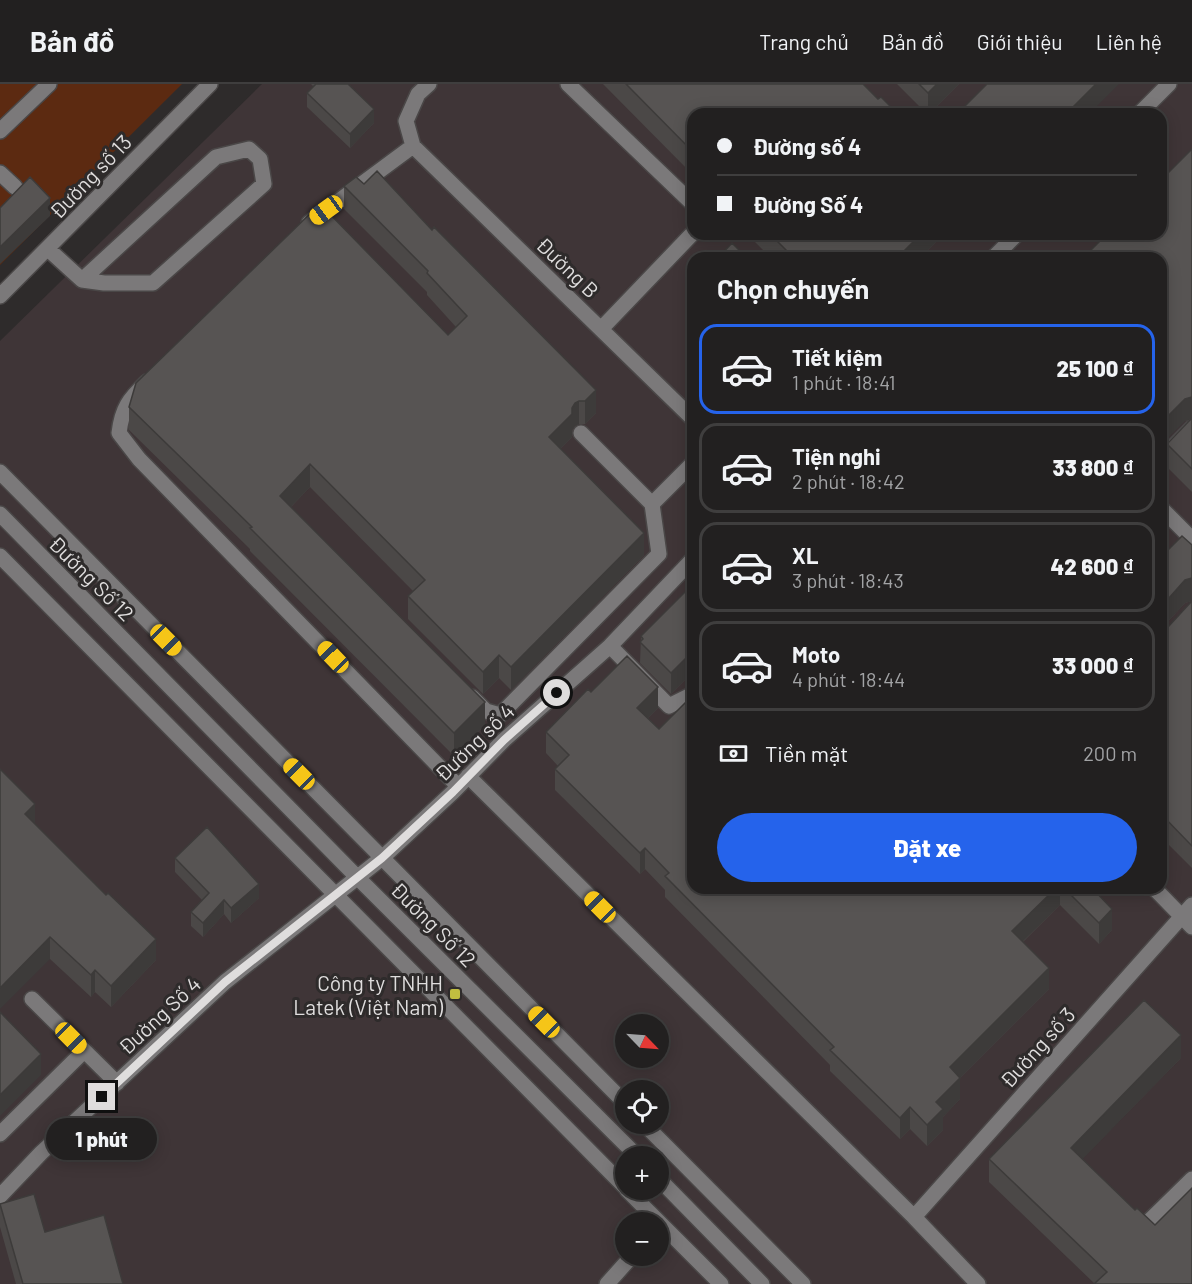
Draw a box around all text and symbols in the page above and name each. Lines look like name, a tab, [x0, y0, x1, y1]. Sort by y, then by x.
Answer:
text: Bản đồ	[30, 24, 114, 58]
text: Trang chủ	[759, 29, 849, 54]
text: Bản đồ	[882, 29, 944, 54]
text: Giới thiệu	[977, 29, 1063, 54]
text: Liên hệ	[1096, 29, 1162, 54]
street label: Đường số 13	[44, 129, 136, 223]
text: Đường số 4	[753, 133, 861, 159]
text: Đường Số 4	[753, 191, 863, 217]
car	[306, 192, 346, 228]
street label: Đường B	[532, 231, 604, 303]
text: Chọn chuyến	[717, 272, 869, 304]
icon: car	[720, 342, 774, 396]
text: Tiết kiệm	[792, 344, 883, 370]
text: 25 100 ₫	[1056, 355, 1134, 381]
text: 1 phút · 18:41	[792, 370, 895, 394]
icon: car	[720, 441, 774, 495]
text: Tiện nghi	[792, 443, 881, 469]
text: 33 800 ₫	[1053, 454, 1134, 480]
text: 2 phút · 18:42	[792, 469, 905, 493]
street label: Đường Số 12	[44, 530, 140, 626]
icon: car	[720, 540, 774, 594]
text: XL	[792, 542, 818, 568]
text: 42 600 ₫	[1051, 553, 1134, 579]
text: 3 phút · 18:43	[792, 568, 904, 592]
car	[147, 621, 185, 659]
car	[314, 638, 352, 676]
icon: car	[720, 639, 774, 693]
text: Moto	[792, 641, 840, 667]
text: 33 000 ₫	[1052, 652, 1134, 678]
text: 4 phút · 18:44	[792, 667, 905, 691]
route start	[543, 679, 570, 706]
street label: Đường số 4	[429, 698, 519, 786]
icon: cash	[717, 737, 750, 770]
text: Tiền mặt	[765, 740, 848, 766]
text: 200 m	[1083, 741, 1137, 765]
car	[280, 755, 318, 793]
button: Đặt xe	[717, 813, 1137, 882]
street label: Đường Số 12	[386, 876, 482, 972]
car	[581, 888, 619, 926]
place label: Công ty TNHH Latek (Việt Nam)	[293, 970, 444, 1019]
street label: Đường Số 4	[113, 971, 205, 1059]
marker: Công ty TNHH Latek (Việt Nam)	[448, 987, 462, 1001]
street label: Đường số 3	[994, 1002, 1080, 1092]
car	[525, 1003, 563, 1041]
north arrow	[615, 1014, 669, 1068]
map controls	[615, 1014, 669, 1266]
car	[52, 1019, 90, 1057]
button: locate	[615, 1080, 669, 1134]
route end	[88, 1083, 115, 1110]
callout: 1 phút	[46, 1118, 158, 1160]
text: 1 phút	[75, 1127, 128, 1151]
button: +	[615, 1146, 669, 1200]
button: −	[615, 1212, 669, 1266]

